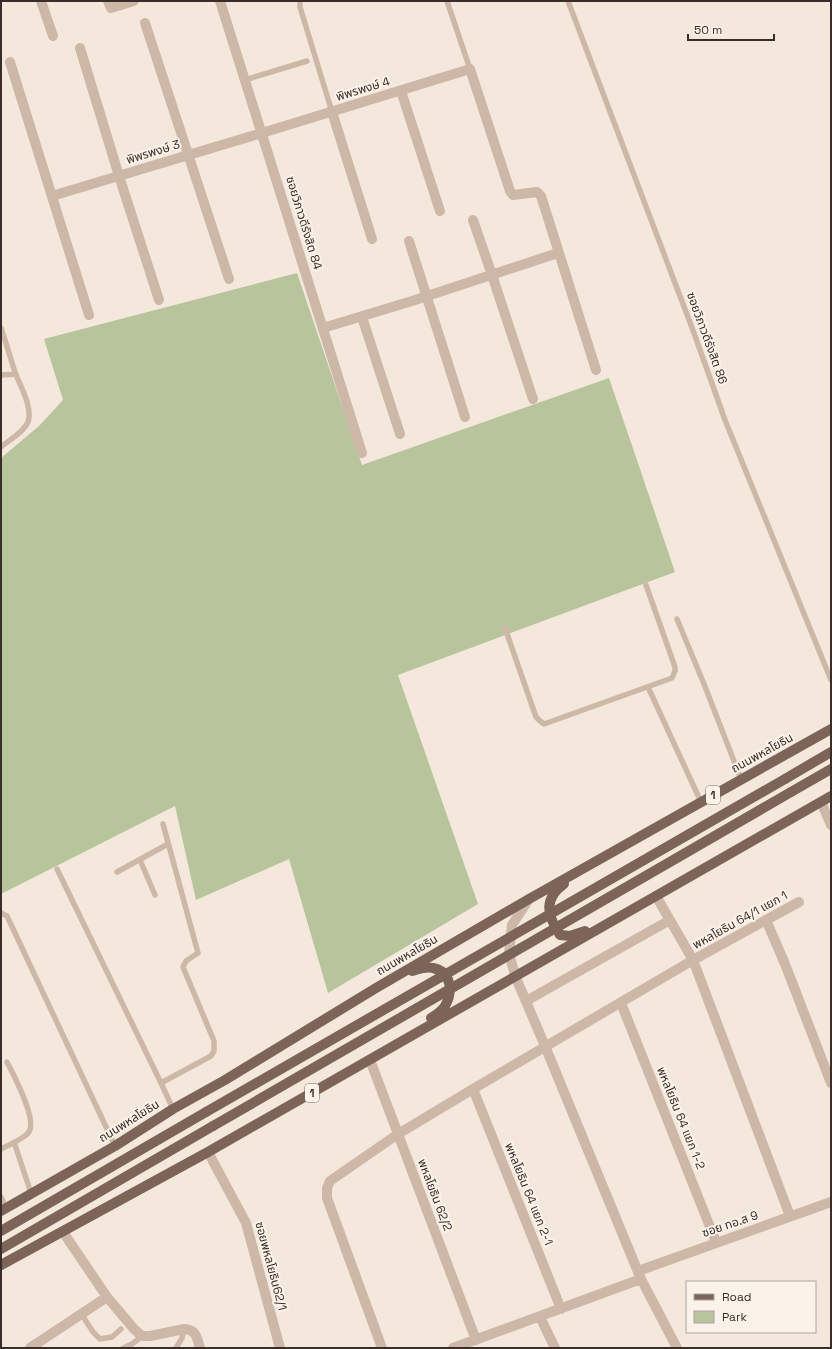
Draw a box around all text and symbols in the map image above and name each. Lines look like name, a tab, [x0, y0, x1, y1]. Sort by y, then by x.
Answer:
scale bar	[688, 16, 774, 42]
text: 50 m	[694, 22, 722, 38]
street label: พิพรพงษ์ 4	[334, 73, 392, 105]
street label: พิพรพงษ์ 3	[124, 136, 182, 168]
street label: ซอยวิภาวดีรังสิต 84	[282, 174, 326, 272]
street label: ซอยวิภาวดีรังสิต 86	[683, 290, 731, 386]
street label: ถนนพหลโยธิน	[728, 729, 796, 777]
road number: 1	[706, 786, 720, 804]
street label: พหลโยธิน 64/1 แยก 1	[690, 887, 790, 953]
street label: ถนนพหลโยธิน	[373, 931, 441, 979]
street label: พหลโยธิน 64 แยก 1-2	[653, 1064, 709, 1172]
road number: 1	[305, 1084, 319, 1102]
street label: ถนนพหลโยธิน	[96, 1096, 162, 1146]
street label: พหลโยธิน 64 แยก 2-1	[501, 1140, 557, 1248]
street label: พหลโยธิน 62/2	[414, 1157, 456, 1233]
street label: ซอย ทอ.ส 9	[700, 1207, 760, 1241]
street label: ซอยพหลโยธิน62/1	[251, 1220, 291, 1312]
legend	[686, 1281, 816, 1333]
text: Road	[722, 1289, 751, 1305]
text: Park	[722, 1309, 747, 1325]

